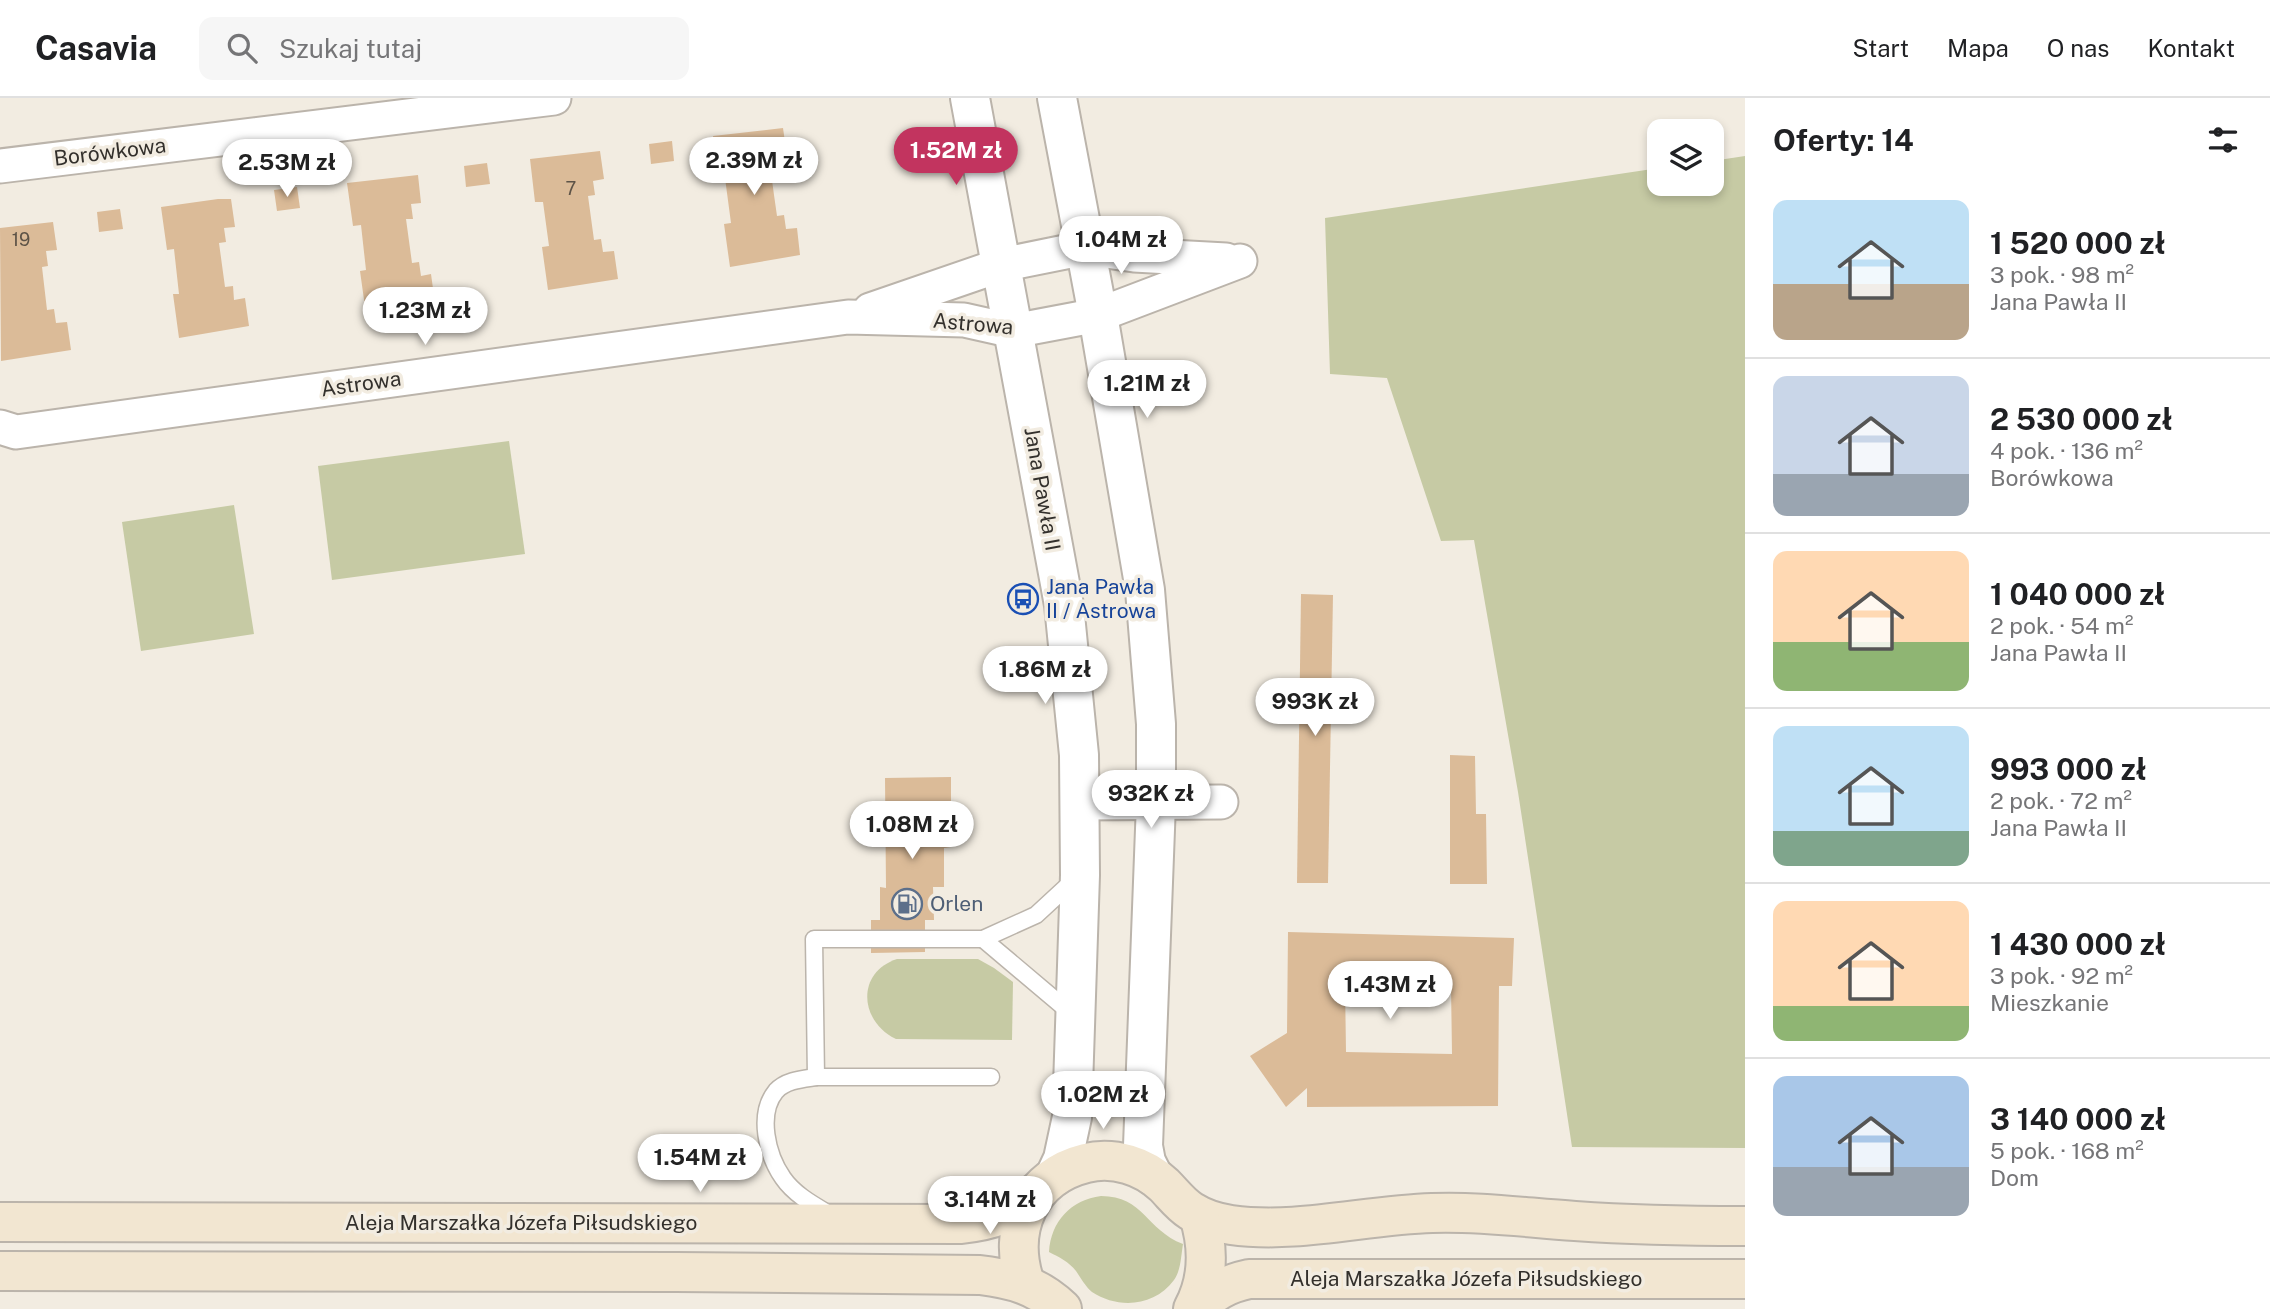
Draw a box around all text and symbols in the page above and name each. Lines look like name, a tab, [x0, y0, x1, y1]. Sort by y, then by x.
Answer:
search box	[199, 17, 689, 80]
text: Casavia	[35, 29, 157, 67]
icon: search	[223, 29, 261, 67]
text: Szukaj tutaj	[279, 33, 422, 64]
text: Start	[1852, 34, 1909, 62]
text: Mapa	[1947, 34, 2009, 62]
text: O nas	[2047, 34, 2109, 62]
text: Kontakt	[2147, 34, 2235, 62]
map controls	[1647, 119, 1724, 196]
button: layers	[1647, 119, 1724, 196]
icon: filters	[2204, 121, 2242, 159]
text: Oferty: 14	[1773, 122, 1914, 158]
pin: 1.52M zł	[884, 127, 1028, 187]
street label: Borówkowa	[52, 132, 168, 171]
text: 1.52M zł	[910, 136, 1002, 163]
pin: 2.39M zł	[682, 138, 826, 197]
pin: 2.53M zł	[215, 140, 359, 199]
text: 2.39M zł	[705, 146, 803, 173]
text: 2.53M zł	[238, 148, 336, 175]
house number: 7	[566, 178, 576, 199]
pin: 1.04M zł	[1049, 216, 1193, 276]
text: 1.04M zł	[1075, 225, 1167, 252]
text: 1 520 000 zł	[1990, 225, 2166, 261]
icon: home	[1829, 228, 1913, 312]
house number: 19	[12, 229, 30, 250]
text: 3 pok. · 98 m²	[1990, 261, 2134, 288]
pin: 1.23M zł	[353, 288, 497, 347]
text: Jana Pawła II	[1990, 288, 2127, 315]
text: 1.23M zł	[379, 296, 471, 323]
street label: Astrowa	[932, 308, 1014, 339]
pin: 1.21M zł	[1075, 360, 1219, 420]
street label: Astrowa	[319, 366, 403, 401]
text: 1.21M zł	[1103, 369, 1191, 396]
text: 2 530 000 zł	[1990, 401, 2173, 437]
icon: home	[1829, 404, 1913, 488]
street label: Jana Pawła II	[1019, 425, 1066, 553]
text: 4 pok. · 136 m²	[1990, 437, 2143, 464]
text: Borówkowa	[1990, 464, 2114, 491]
place label: Jana Pawła II / Astrowa	[1046, 574, 1156, 623]
text: 1 040 000 zł	[1990, 576, 2165, 612]
icon: home	[1829, 579, 1913, 663]
bus stop icon: Jana Pawła II / Astrowa	[1006, 582, 1040, 616]
text: 2 pok. · 54 m²	[1990, 612, 2133, 639]
text: Jana Pawła II	[1990, 639, 2127, 666]
pin: 1.86M zł	[973, 646, 1117, 706]
text: 1.86M zł	[999, 655, 1091, 682]
pin: 993K zł	[1250, 678, 1380, 738]
text: 993K zł	[1271, 687, 1359, 714]
text: 993 000 zł	[1990, 751, 2147, 787]
icon: home	[1829, 754, 1913, 838]
pin: 932K zł	[1086, 770, 1216, 830]
text: 932K zł	[1108, 779, 1194, 806]
text: 2 pok. · 72 m²	[1990, 787, 2132, 814]
pin: 1.08M zł	[840, 802, 984, 861]
text: 1.08M zł	[866, 810, 958, 837]
text: Jana Pawła II	[1990, 814, 2127, 841]
fuel station icon: Orlen	[890, 887, 924, 921]
place label: Orlen	[930, 891, 983, 916]
text: 1 430 000 zł	[1990, 926, 2166, 962]
icon: home	[1829, 929, 1913, 1013]
pin: 1.43M zł	[1318, 962, 1462, 1021]
text: 3 pok. · 92 m²	[1990, 962, 2133, 989]
text: 1.43M zł	[1344, 970, 1436, 997]
text: Mieszkanie	[1990, 989, 2109, 1016]
pin: 1.02M zł	[1031, 1072, 1175, 1131]
text: 1.02M zł	[1057, 1080, 1149, 1107]
text: 3 140 000 zł	[1990, 1101, 2166, 1137]
icon: home	[1829, 1104, 1913, 1188]
pin: 1.54M zł	[628, 1134, 772, 1194]
text: 5 pok. · 168 m²	[1990, 1137, 2144, 1164]
text: 1.54M zł	[654, 1143, 746, 1170]
text: Dom	[1990, 1164, 2039, 1191]
pin: 3.14M zł	[918, 1176, 1062, 1236]
text: 3.14M zł	[944, 1185, 1036, 1212]
street label: Aleja Marszałka Józefa Piłsudskiego	[345, 1210, 697, 1235]
street label: Aleja Marszałka Józefa Piłsudskiego	[1290, 1266, 1642, 1291]

